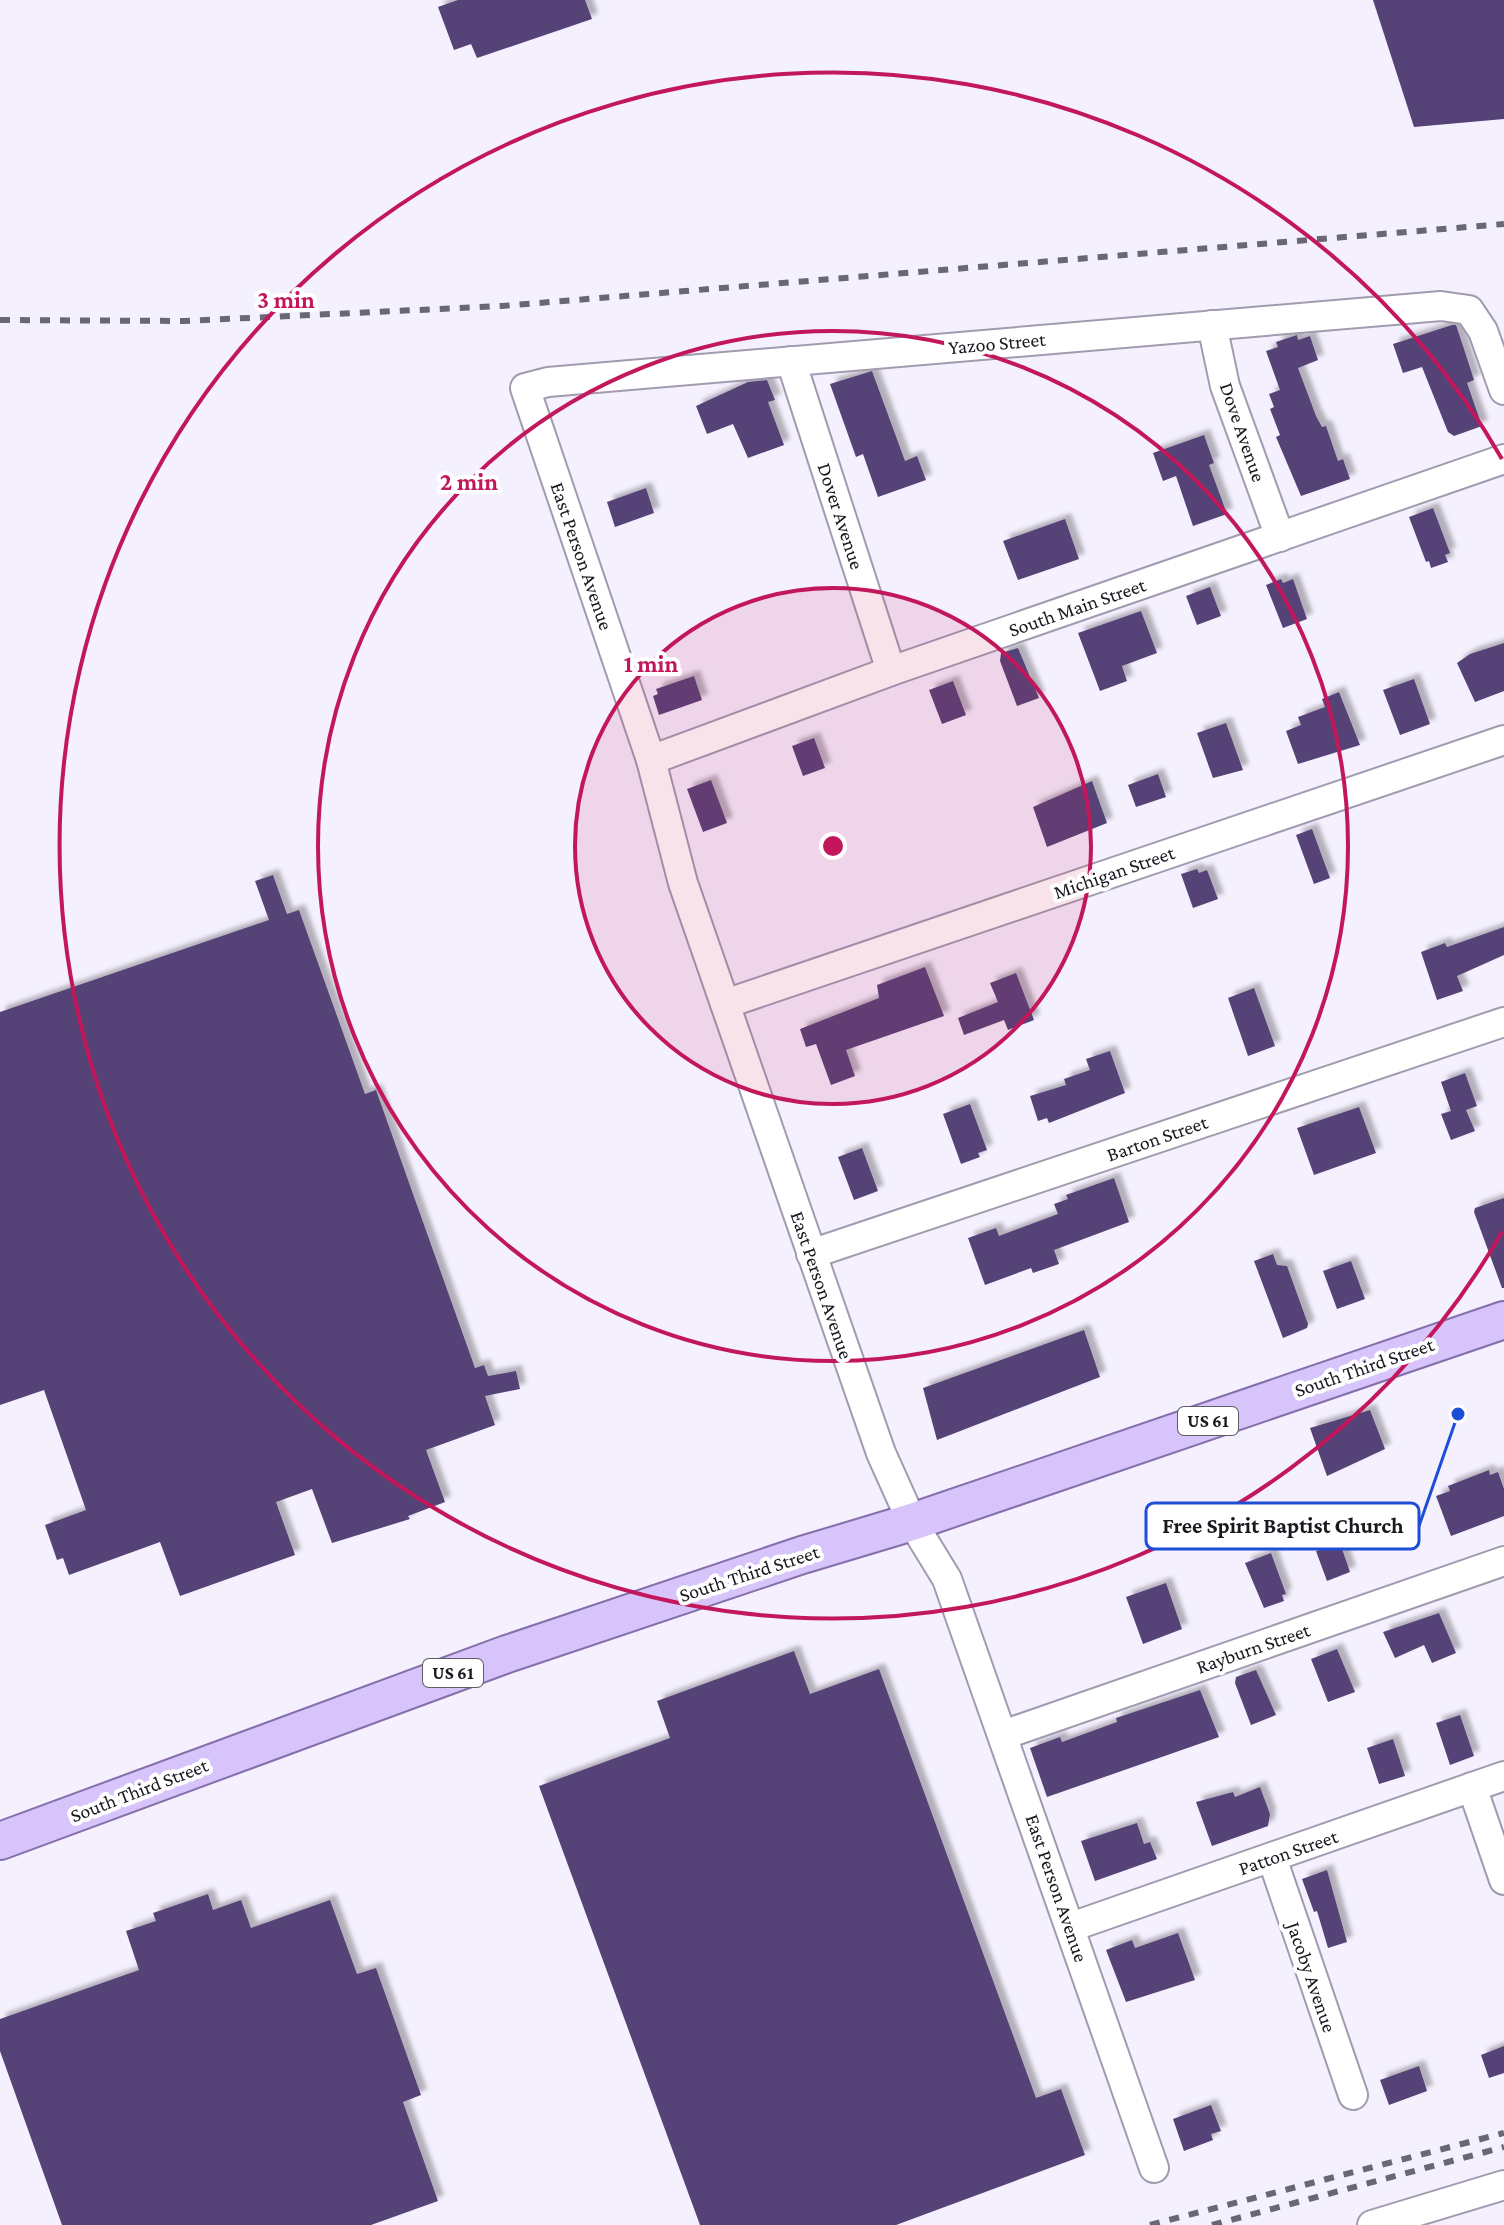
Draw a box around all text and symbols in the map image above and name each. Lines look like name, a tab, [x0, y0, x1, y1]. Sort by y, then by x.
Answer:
text: 3 min	[257, 286, 315, 313]
street label: Yazoo Street	[947, 328, 1047, 358]
street label: Dove Avenue	[1216, 379, 1270, 485]
street label: Dover Avenue	[813, 460, 869, 572]
text: 2 min	[440, 468, 498, 495]
street label: East Person Avenue	[546, 479, 618, 633]
street label: South Main Street	[1006, 573, 1149, 641]
text: 1 min	[624, 650, 679, 677]
centre of rings	[819, 832, 847, 860]
street label: Michigan Street	[1051, 841, 1178, 904]
street label: Barton Street	[1104, 1110, 1211, 1166]
street label: East Person Avenue	[786, 1208, 858, 1362]
street label: South Third Street	[1292, 1333, 1437, 1401]
road number: US 61	[1178, 1407, 1238, 1435]
callout: Free Spirit Baptist Church	[1146, 1503, 1419, 1549]
text: Free Spirit Baptist Church	[1162, 1513, 1404, 1538]
street label: South Third Street	[676, 1540, 822, 1606]
street label: Rayburn Street	[1193, 1618, 1313, 1679]
road number: US 61	[423, 1659, 483, 1687]
street label: South Third Street	[67, 1753, 211, 1826]
street label: East Person Avenue	[1021, 1811, 1093, 1965]
street label: Patton Street	[1236, 1825, 1341, 1879]
street label: Jacoby Avenue	[1281, 1917, 1341, 2036]

